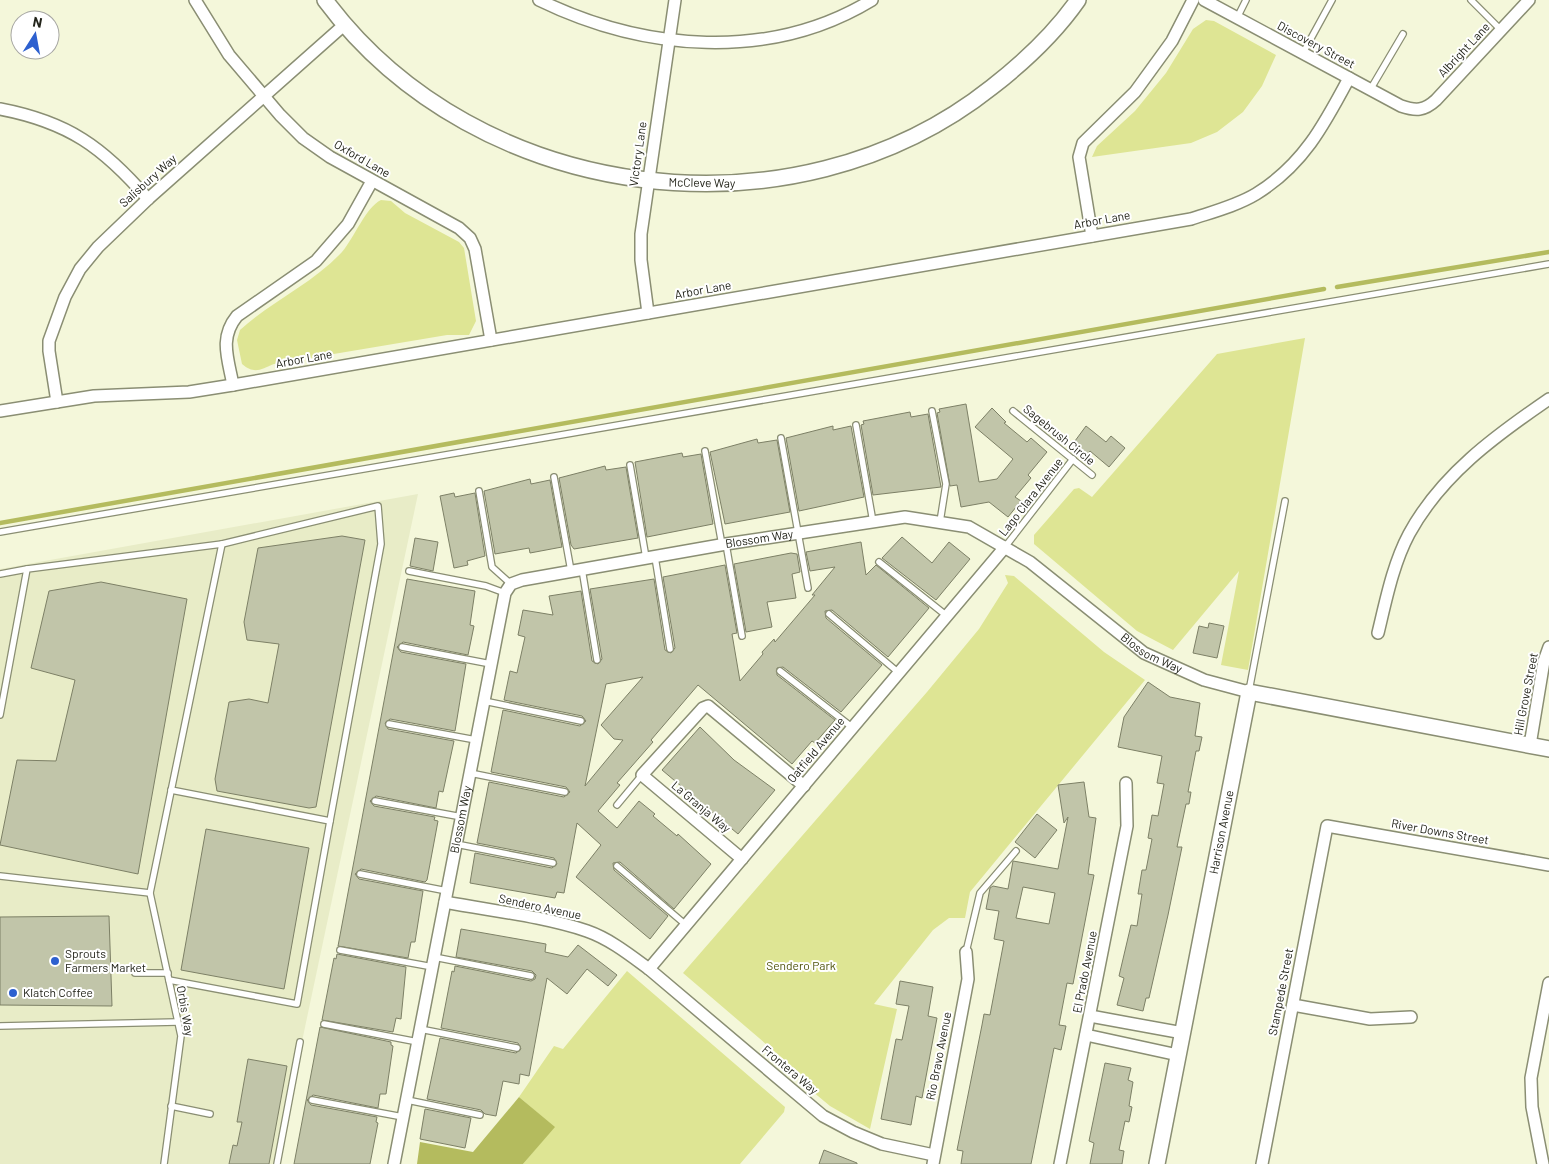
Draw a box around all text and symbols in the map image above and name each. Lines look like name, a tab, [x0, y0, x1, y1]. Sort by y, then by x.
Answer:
north arrow	[10, 10, 60, 60]
text: N	[31, 13, 44, 31]
street label: Discovery Street	[1275, 18, 1358, 70]
street label: Albright Lane	[1434, 19, 1492, 79]
street label: Victory Lane	[626, 120, 648, 187]
street label: Oxford Lane	[332, 136, 393, 180]
street label: Salisbury Way	[116, 151, 179, 210]
street label: McCleve Way	[668, 174, 736, 190]
street label: Arbor Lane	[1072, 207, 1131, 231]
street label: Arbor Lane	[673, 277, 732, 301]
street label: Arbor Lane	[274, 346, 333, 370]
street label: Sagebrush Circle	[1021, 401, 1098, 467]
street label: Lago Clara Avenue	[995, 454, 1065, 538]
street label: Blossom Way	[724, 526, 795, 550]
street label: Blossom Way	[1119, 629, 1185, 675]
street label: Hill Grove Street	[1510, 651, 1540, 736]
street label: Oatfield Avenue	[784, 714, 847, 785]
street label: La Granja Way	[669, 778, 734, 835]
street label: Blossom Way	[447, 784, 474, 854]
street label: Harrison Avenue	[1206, 789, 1236, 875]
street label: River Downs Street	[1390, 816, 1490, 846]
street label: Sendero Avenue	[498, 890, 583, 922]
street label: El Prado Avenue	[1069, 929, 1099, 1014]
place label: Sprouts Farmers Market	[65, 946, 146, 974]
street label: Stampede Street	[1265, 947, 1295, 1037]
marker: Sprouts Farmers Market	[49, 955, 61, 967]
park label: Sendero Park	[766, 958, 836, 972]
street label: Orbis Way	[175, 984, 197, 1038]
place label: Klatch Coffee	[23, 985, 93, 999]
marker: Klatch Coffee	[7, 987, 19, 999]
street label: Rio Bravo Avenue	[923, 1010, 953, 1101]
street label: Frontera Way	[760, 1042, 822, 1097]

